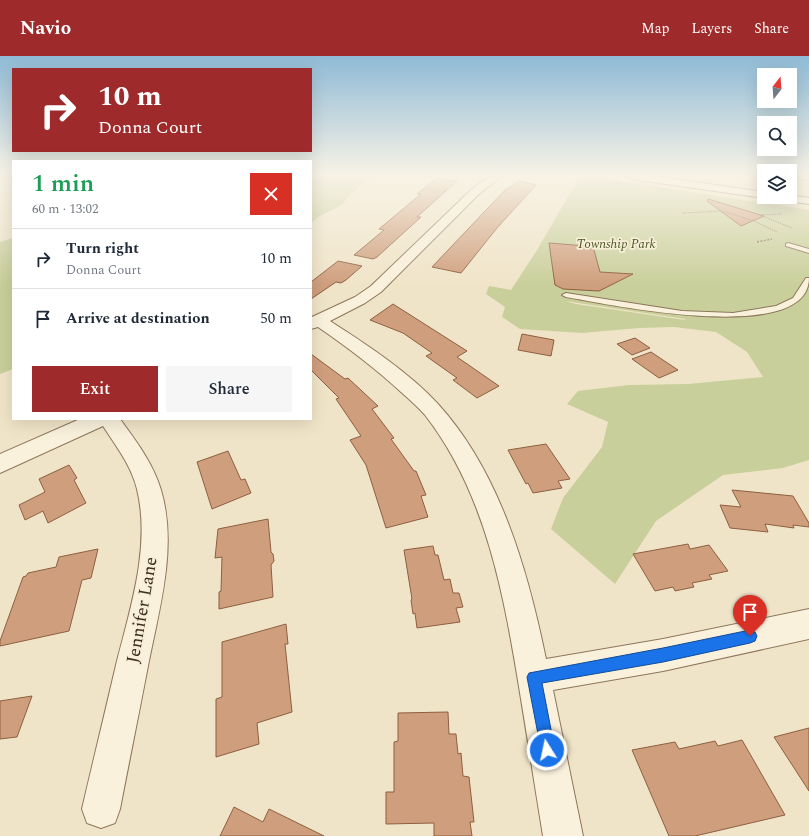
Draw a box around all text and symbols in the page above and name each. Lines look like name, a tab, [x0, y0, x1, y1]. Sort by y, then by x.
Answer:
text: Navio	[20, 14, 71, 43]
text: Map	[641, 18, 670, 39]
text: Layers	[692, 18, 732, 39]
text: Share	[754, 18, 789, 39]
north arrow	[757, 68, 797, 108]
map controls	[757, 68, 797, 204]
text: 10 m	[98, 75, 162, 118]
icon: right	[32, 84, 84, 136]
text: Donna Court	[98, 114, 202, 141]
button: search	[757, 116, 797, 156]
button: layers	[757, 164, 797, 204]
text: 1 min	[32, 166, 94, 202]
button: close	[250, 173, 292, 215]
text: 60 m · 13:02	[32, 199, 98, 219]
park label: Township Park	[577, 234, 655, 254]
text: Turn right	[66, 237, 139, 260]
text: 10 m	[260, 247, 292, 270]
icon: right	[32, 248, 54, 270]
text: Donna Court	[66, 260, 141, 280]
text: Arrive at destination	[66, 307, 210, 330]
text: 50 m	[260, 307, 292, 330]
icon: arrive	[32, 308, 54, 330]
button: Exit	[32, 366, 158, 412]
button: Share	[166, 366, 292, 412]
street label: Jennifer Lane	[119, 555, 165, 665]
pin	[733, 595, 767, 636]
icon: arrive	[739, 601, 761, 623]
position arrow	[526, 729, 568, 771]

